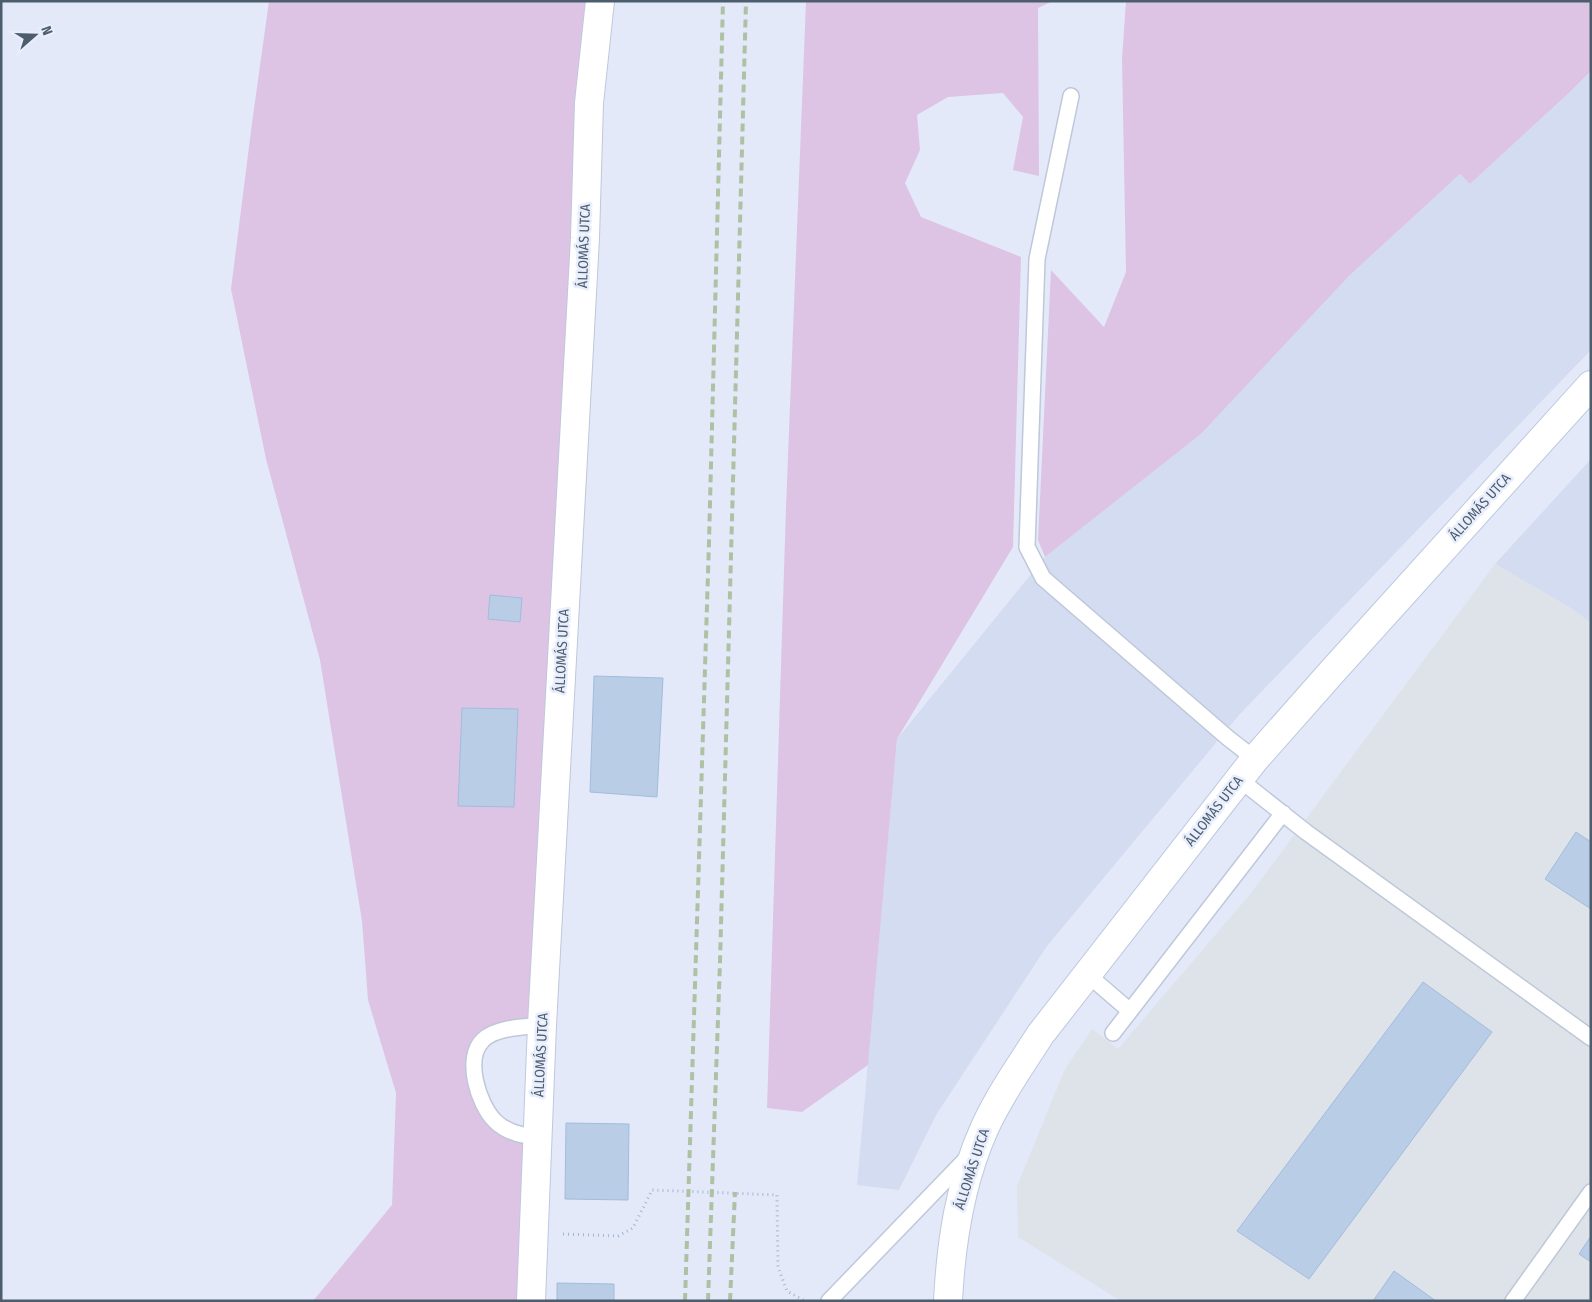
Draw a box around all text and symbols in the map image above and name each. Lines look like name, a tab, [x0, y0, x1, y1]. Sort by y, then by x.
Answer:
north arrow	[10, 10, 60, 60]
text: N	[37, 24, 56, 38]
street label: ÁLLOMÁS UTCA	[573, 203, 594, 288]
street label: ÁLLOMÁS UTCA	[1445, 469, 1515, 544]
street label: ÁLLOMÁS UTCA	[550, 608, 573, 693]
street label: ÁLLOMÁS UTCA	[1181, 772, 1247, 849]
street label: ÁLLOMÁS UTCA	[529, 1012, 552, 1097]
street label: ÁLLOMÁS UTCA	[950, 1125, 993, 1212]

